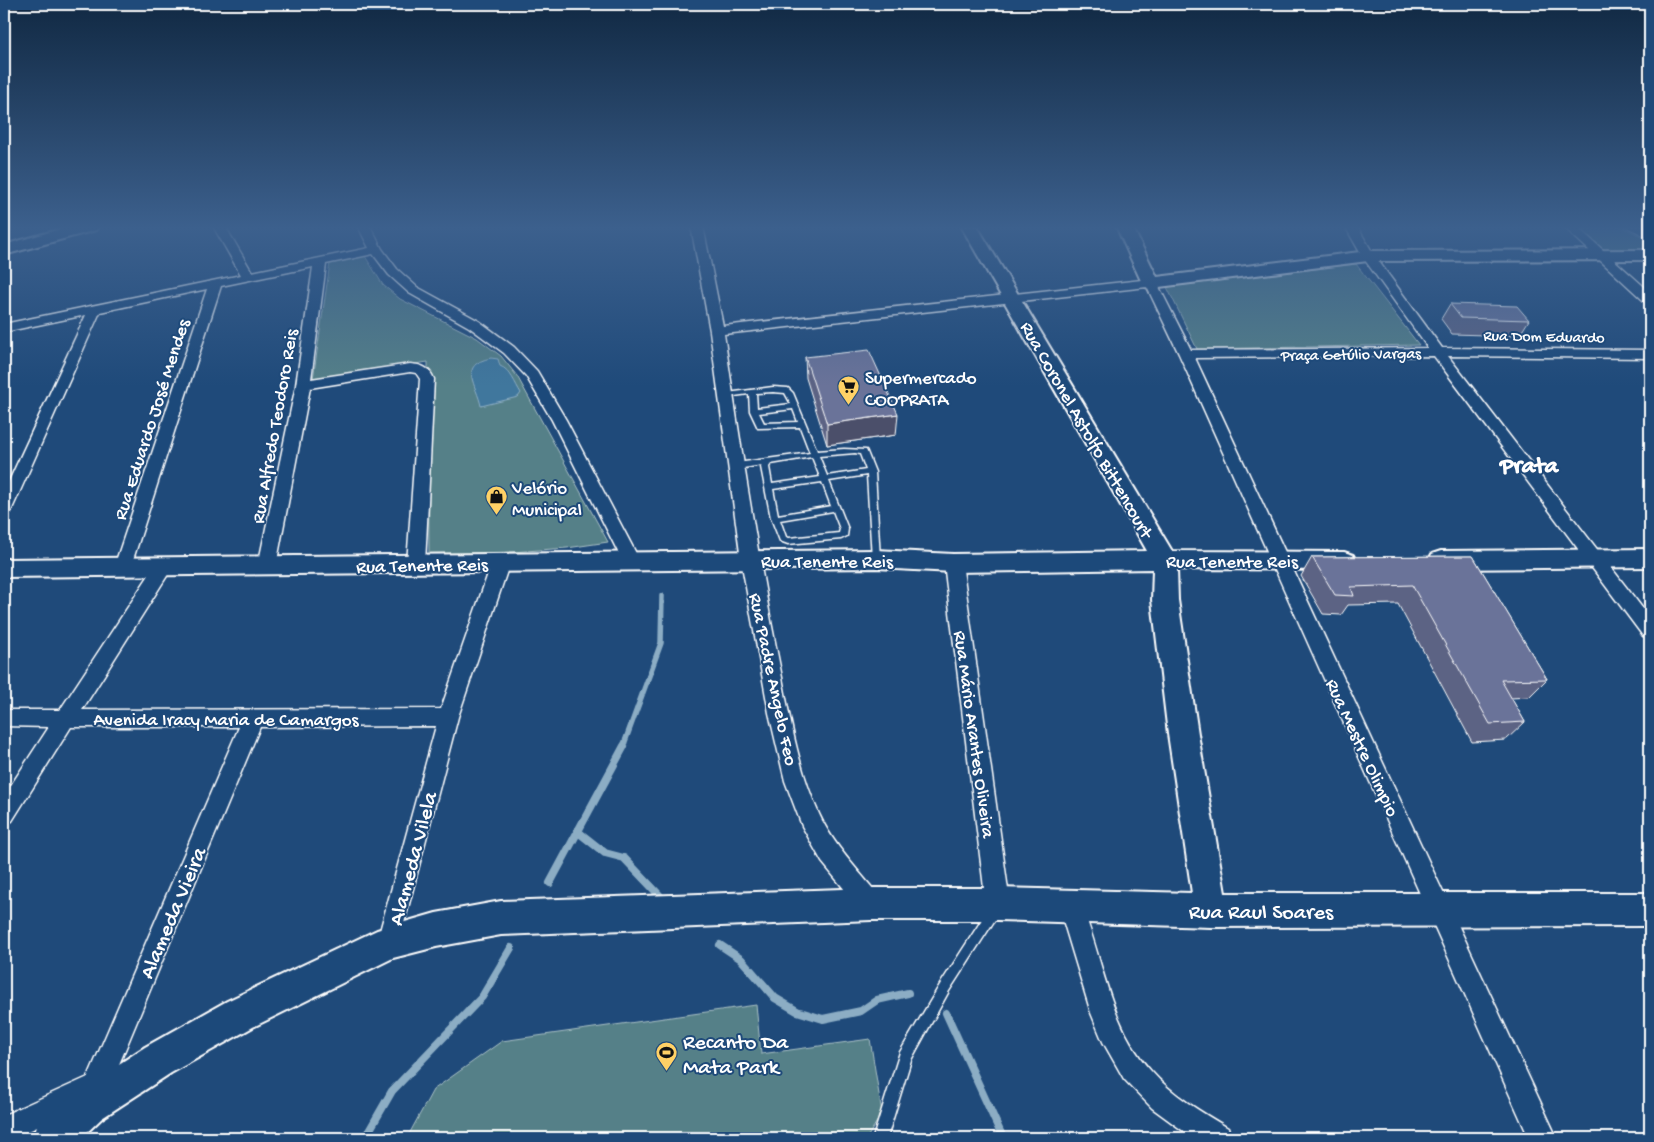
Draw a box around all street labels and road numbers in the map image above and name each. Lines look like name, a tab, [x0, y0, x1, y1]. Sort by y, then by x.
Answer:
street label: Rua Eduardo José Mendes	[110, 316, 197, 523]
street label: Rua Coronel Astolfo Bittencourt	[1013, 318, 1158, 545]
street label: Rua Alfredo Teodoro Reis	[248, 327, 305, 526]
street label: Rua Dom Eduardo	[1483, 328, 1605, 349]
street label: Praça Getúlio Vargas	[1280, 346, 1422, 367]
street label: Rua Tenente Reis	[761, 552, 894, 575]
street label: Rua Tenente Reis	[1166, 552, 1299, 575]
street label: Rua Tenente Reis	[356, 555, 489, 580]
street label: Rua Padre Angelo Feo	[742, 591, 801, 768]
street label: Rua Mário Arantes Oliveira	[947, 630, 999, 841]
street label: Rua Mestre Olimpio	[1319, 676, 1403, 821]
street label: Avenida Iracy Maria de Camargos	[93, 710, 360, 733]
street label: Alameda Vilela	[385, 788, 445, 929]
street label: Alameda Vieira	[135, 843, 214, 983]
street label: Rua Raul Soares	[1189, 901, 1334, 927]

